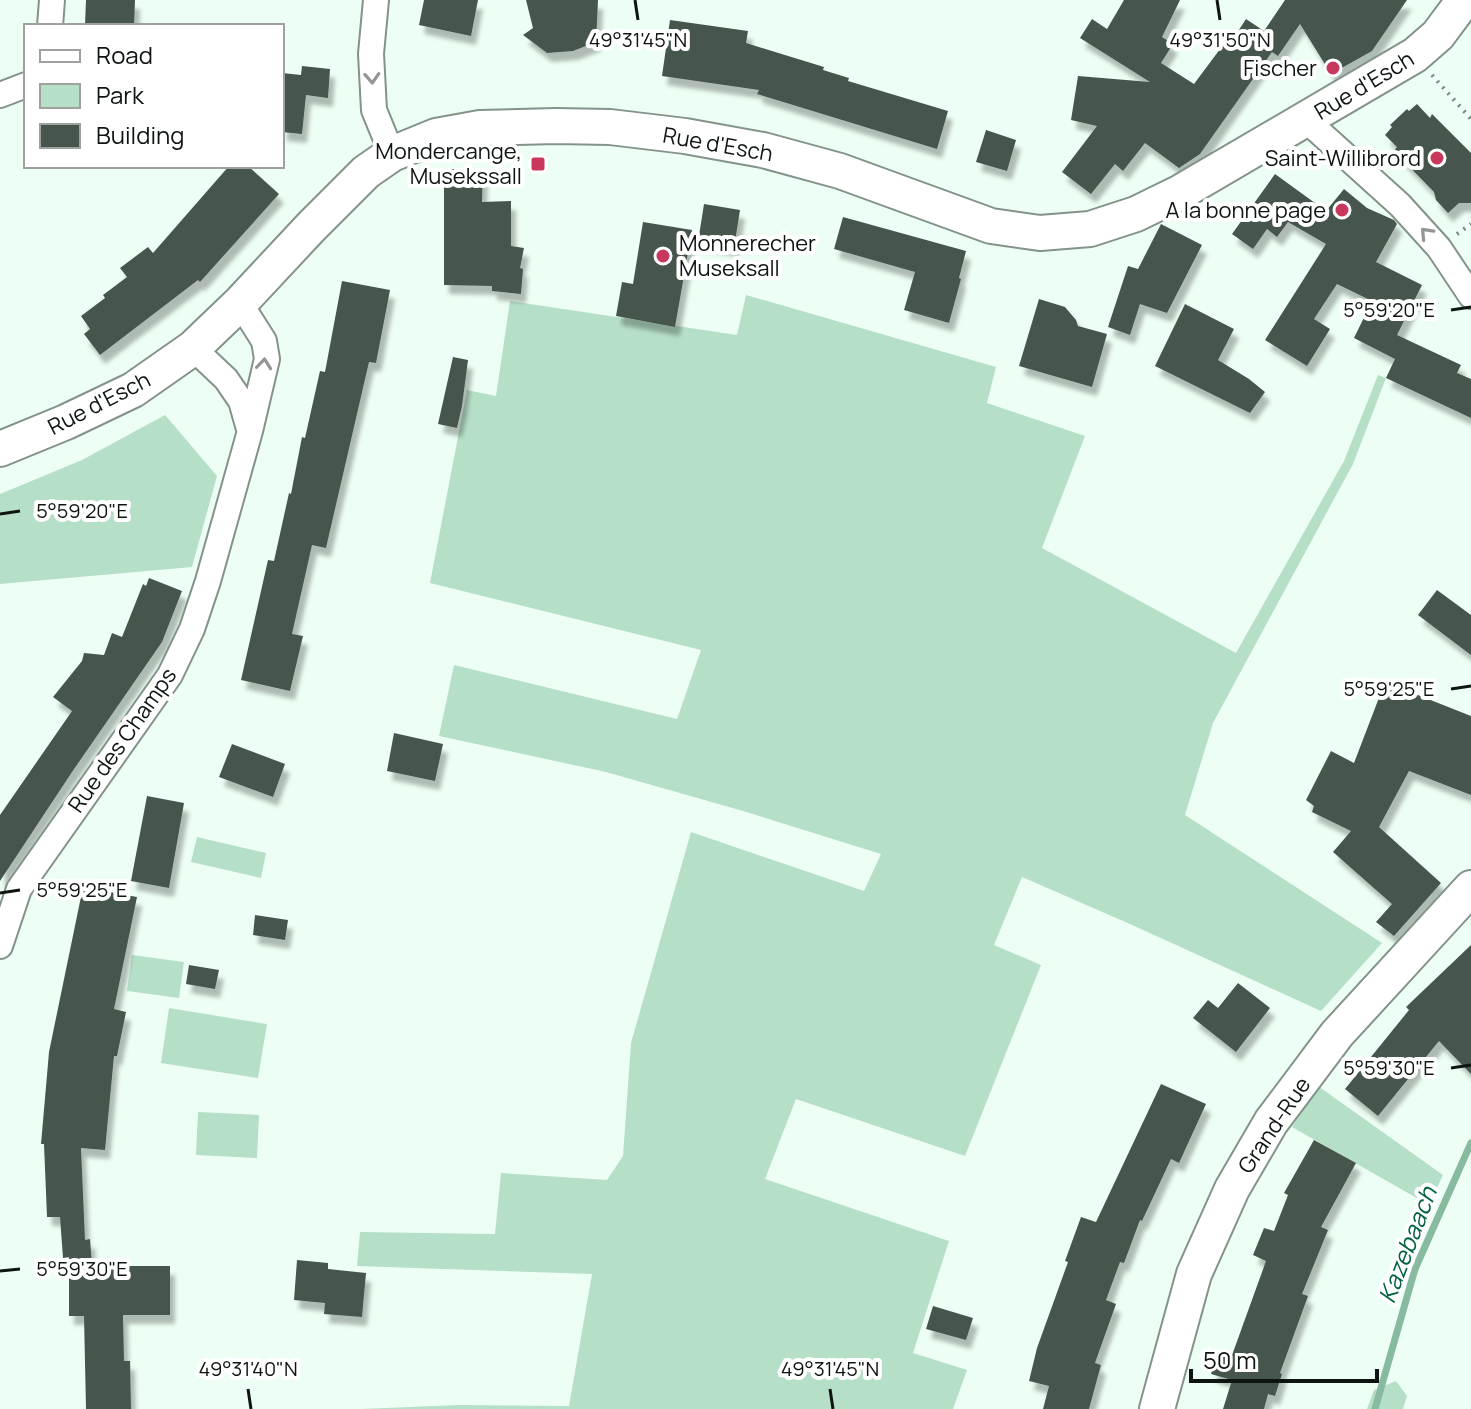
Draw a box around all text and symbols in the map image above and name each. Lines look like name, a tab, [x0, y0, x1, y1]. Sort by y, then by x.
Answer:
legend	[24, 24, 284, 168]
text: 49°31'45"N	[589, 26, 687, 53]
text: 49°31'50"N	[1169, 26, 1271, 53]
text: Road	[96, 38, 153, 71]
street label: Rue d'Esch	[1309, 43, 1419, 127]
place label: Fischer	[1243, 53, 1317, 83]
marker: Fischer	[1324, 59, 1342, 77]
one-way arrow	[363, 72, 380, 85]
text: Park	[96, 78, 145, 111]
text: Building	[96, 118, 184, 151]
street label: Rue d'Esch	[661, 120, 775, 168]
place label: Mondercange, Musekssall	[375, 136, 522, 191]
place label: Saint-Willibrord	[1265, 143, 1421, 173]
marker: Saint-Willibrord	[1428, 149, 1446, 167]
marker: Mondercange, Musekssall	[529, 155, 547, 173]
place label: A la bonne page	[1165, 195, 1326, 225]
marker: A la bonne page	[1333, 201, 1351, 219]
place label: Monnerecher Museksall	[679, 228, 816, 283]
one-way arrow	[1420, 228, 1435, 242]
marker: Monnerecher Museksall	[654, 247, 672, 265]
text: 5°59'20"E	[1343, 296, 1435, 323]
one-way arrow	[255, 358, 272, 371]
street label: Rue d'Esch	[43, 364, 155, 442]
text: 5°59'20"E	[36, 497, 128, 524]
street label: Rue des Champs	[61, 662, 183, 818]
text: 5°59'25"E	[1344, 675, 1434, 702]
text: 5°59'25"E	[37, 876, 127, 903]
text: 5°59'30"E	[1343, 1054, 1435, 1081]
street label: Grand-Rue	[1231, 1071, 1317, 1179]
water label: Kazebaach	[1369, 1181, 1444, 1307]
text: 5°59'30"E	[36, 1255, 128, 1282]
scale bar	[1191, 1333, 1377, 1383]
text: 50 m	[1203, 1343, 1257, 1376]
text: 49°31'40"N	[198, 1355, 298, 1382]
text: 49°31'45"N	[781, 1355, 879, 1382]

